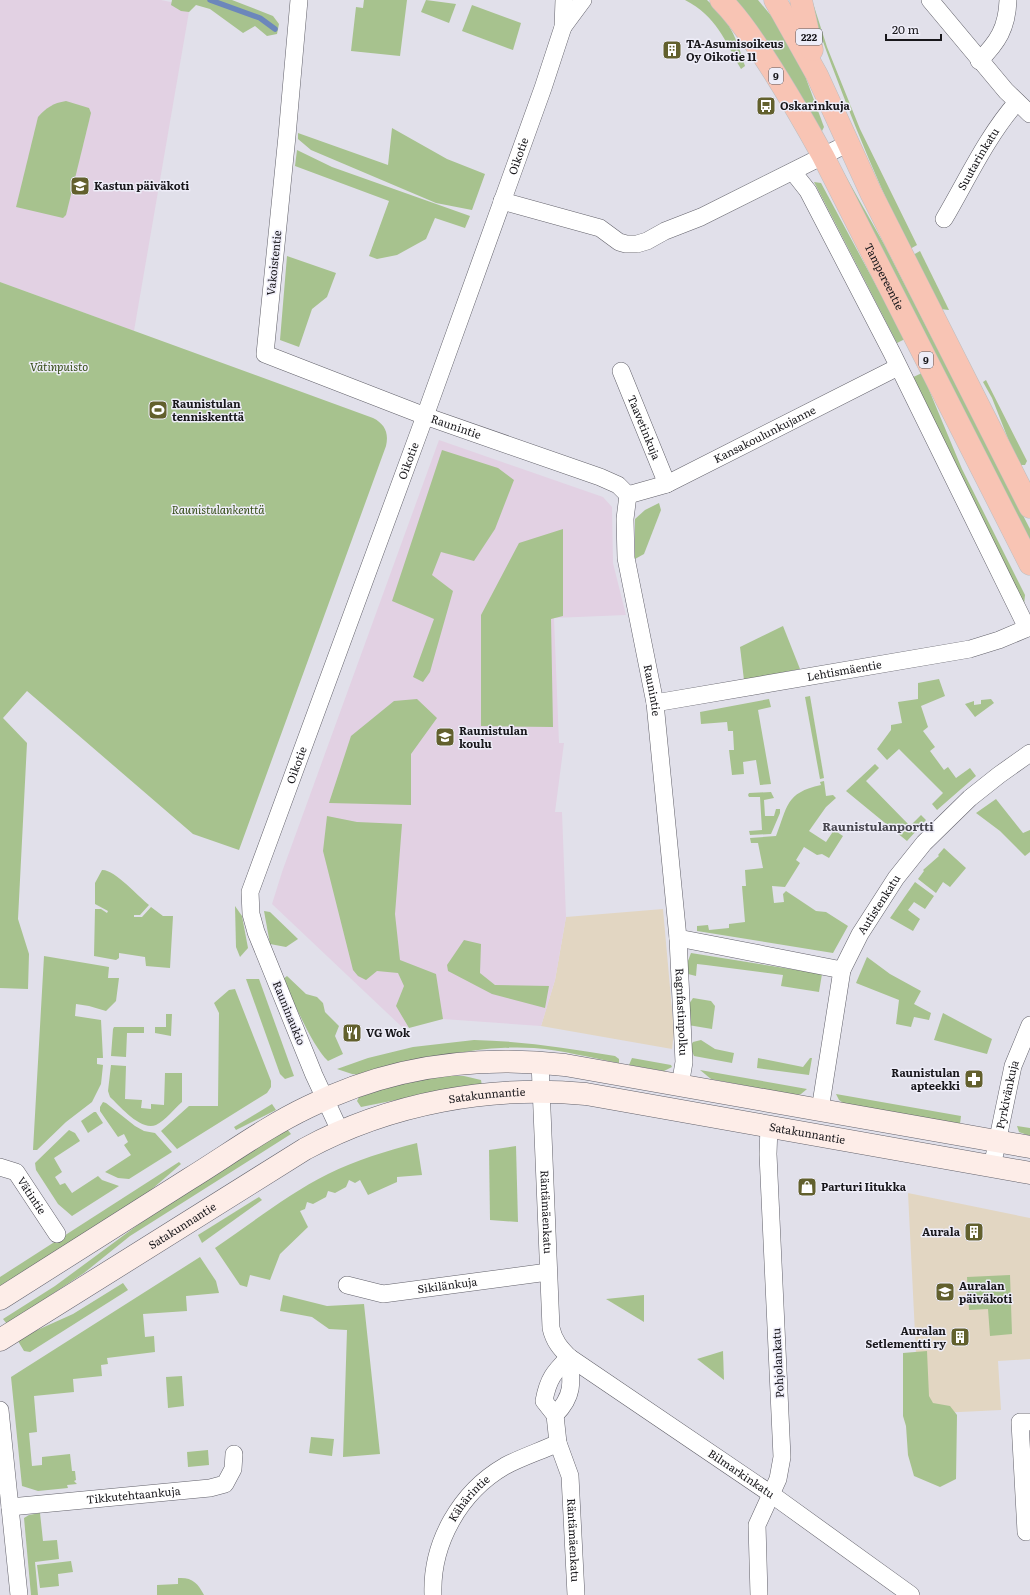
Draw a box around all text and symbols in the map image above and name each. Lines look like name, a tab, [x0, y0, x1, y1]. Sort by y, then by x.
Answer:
scale bar	[886, 16, 941, 42]
text: 20 m	[892, 20, 919, 38]
road number: 222	[796, 29, 822, 45]
place label: TA-Asumisoikeus Oy Oikotie 11	[686, 35, 784, 64]
building icon: TA-Asumisoikeus Oy Oikotie 11	[661, 39, 683, 61]
road number: 9	[769, 68, 783, 84]
bus stop icon: Oskarinkuja	[755, 95, 777, 117]
place label: Oskarinkuja	[780, 97, 851, 113]
street label: Suutarinkatu	[953, 124, 1002, 193]
street label: Oikotie	[503, 135, 532, 177]
school or university icon: Kastun päiväkoti	[69, 175, 91, 197]
place label: Kastun päiväkoti	[94, 177, 189, 193]
street label: Vakoistentie	[262, 229, 284, 296]
street label: Tampereentie	[861, 240, 909, 313]
road number: 9	[919, 352, 933, 368]
park label: Vätinpuisto	[30, 358, 88, 374]
street label: Taavetinkuja	[625, 392, 665, 462]
place label: Raunistulan tenniskenttä	[172, 395, 245, 424]
sports icon: Raunistulan tenniskenttä	[147, 399, 169, 421]
street label: Kansakoulunkujanne	[710, 401, 818, 466]
street label: Raunintie	[429, 410, 484, 442]
street label: Oikotie	[393, 439, 422, 482]
park label: Raunistulankenttä	[171, 501, 265, 517]
street label: Lehtismäentie	[805, 655, 883, 684]
street label: Raunintie	[640, 663, 665, 717]
place label: Raunistulan koulu	[459, 722, 528, 751]
school or university icon: Raunistulan koulu	[434, 726, 456, 748]
street label: Oikotie	[282, 744, 310, 786]
district label: Raunistulanportti	[822, 817, 934, 835]
street label: Autistenkatu	[853, 871, 903, 937]
street label: Ragnfastinpolku	[672, 968, 693, 1056]
street label: Rauninaukio	[270, 978, 310, 1047]
restaurant icon: VG Wok	[341, 1022, 363, 1044]
place label: VG Wok	[366, 1024, 411, 1040]
street label: Pyrkivänkuja	[991, 1057, 1022, 1130]
place label: Raunistulan apteekki	[891, 1064, 960, 1093]
pharmacy icon: Raunistulan apteekki	[963, 1068, 985, 1090]
street label: Satakunnantie	[447, 1083, 526, 1106]
street label: Satakunnantie	[768, 1118, 847, 1147]
street label: Räntämäenkatu	[537, 1170, 557, 1254]
street label: Vätintie	[14, 1173, 51, 1217]
shop icon: Parturi Iitukka	[796, 1176, 818, 1198]
place label: Parturi Iitukka	[821, 1178, 907, 1194]
street label: Satakunnantie	[145, 1198, 219, 1252]
building icon: Aurala	[963, 1221, 985, 1243]
place label: Aurala	[922, 1223, 961, 1239]
street label: Sikilänkuja	[416, 1273, 478, 1296]
place label: Auralan päiväkoti	[959, 1277, 1012, 1306]
school or university icon: Auralan päiväkoti	[934, 1281, 956, 1303]
place label: Auralan Setlementti ry	[865, 1322, 946, 1351]
building icon: Auralan Setlementti ry	[949, 1326, 971, 1348]
street label: Pohjolankatu	[767, 1328, 787, 1398]
street label: Bilmarkinkatu	[705, 1445, 778, 1501]
street label: Kähärintie	[444, 1470, 493, 1524]
street label: Tikkutehtaankuja	[85, 1482, 181, 1507]
street label: Räntämäenkatu	[564, 1498, 584, 1582]

